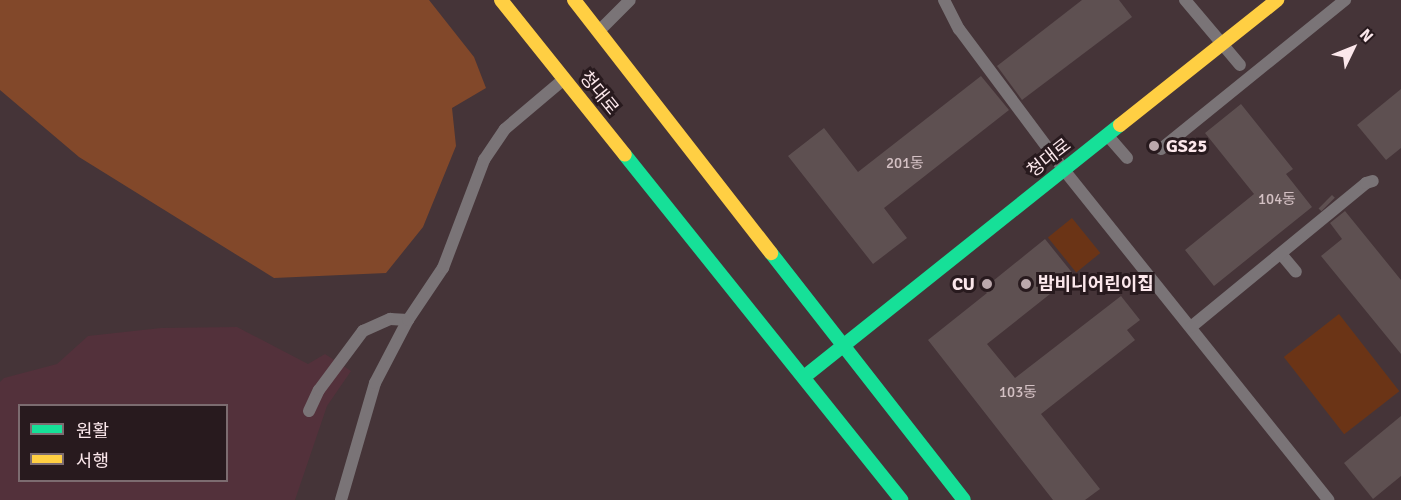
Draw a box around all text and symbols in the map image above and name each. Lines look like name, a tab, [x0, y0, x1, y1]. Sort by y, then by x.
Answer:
north arrow	[1323, 18, 1383, 78]
text: N	[1355, 25, 1377, 47]
street label: 청대로	[575, 67, 623, 119]
street label: 청대로	[1023, 134, 1075, 182]
place label: GS25	[1166, 135, 1207, 157]
marker: GS25	[1147, 139, 1161, 153]
house number: 201동	[886, 155, 924, 173]
house number: 104동	[1258, 191, 1296, 209]
place label: CU	[952, 273, 975, 295]
place label: 밤비니어린이집	[1038, 273, 1154, 295]
marker: CU	[980, 277, 994, 291]
marker: 밤비니어린이집	[1019, 277, 1033, 291]
house number: 103동	[999, 384, 1037, 402]
legend	[18, 404, 228, 482]
text: 원활	[76, 420, 109, 442]
text: 서행	[76, 450, 109, 472]

